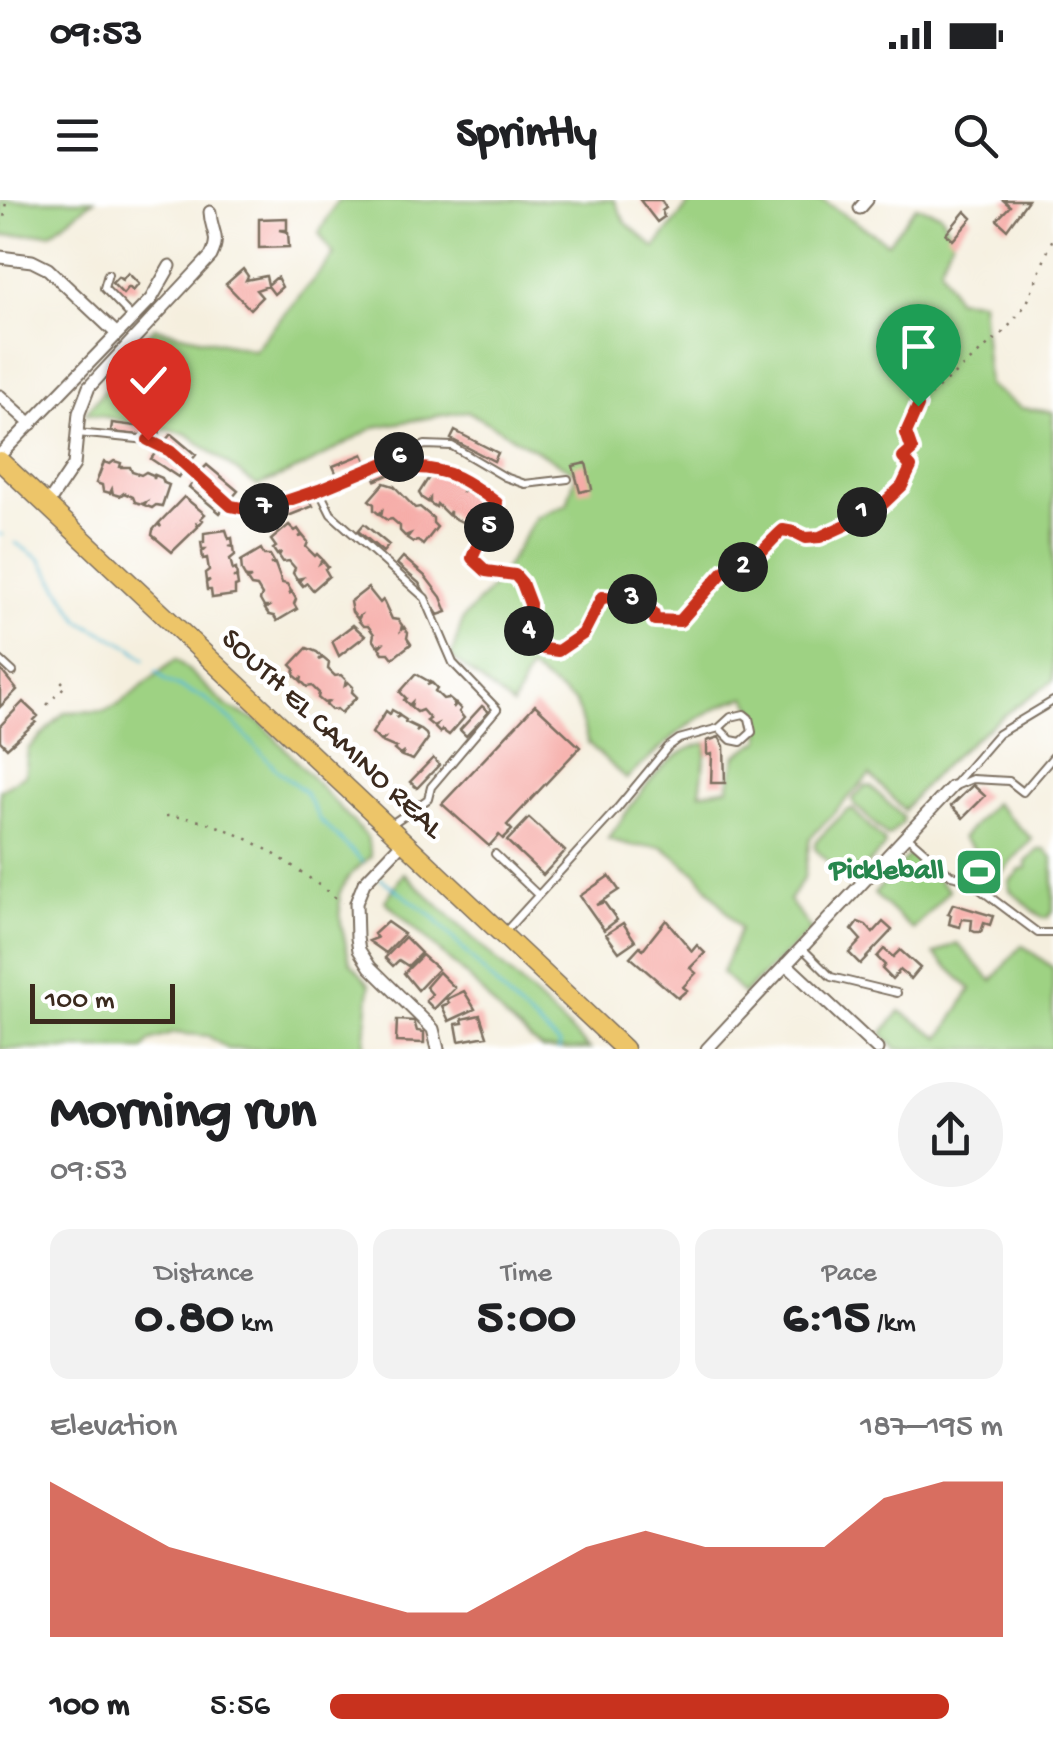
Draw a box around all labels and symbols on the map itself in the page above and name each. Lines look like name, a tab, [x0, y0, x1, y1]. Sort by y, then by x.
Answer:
pin	[876, 304, 961, 407]
pin	[106, 338, 191, 441]
pin: 6	[374, 432, 424, 482]
pin: 7	[239, 483, 289, 533]
pin: 1	[837, 487, 887, 537]
pin: 5	[464, 502, 514, 552]
pin: 2	[718, 542, 768, 592]
pin: 3	[607, 574, 657, 624]
pin: 4	[504, 606, 554, 656]
street label: SOUTH EL CAMINO REAL	[212, 623, 450, 848]
sports icon: Pickleball	[953, 846, 1005, 898]
place label: Pickleball	[828, 855, 944, 890]
scale bar	[30, 979, 175, 1024]

